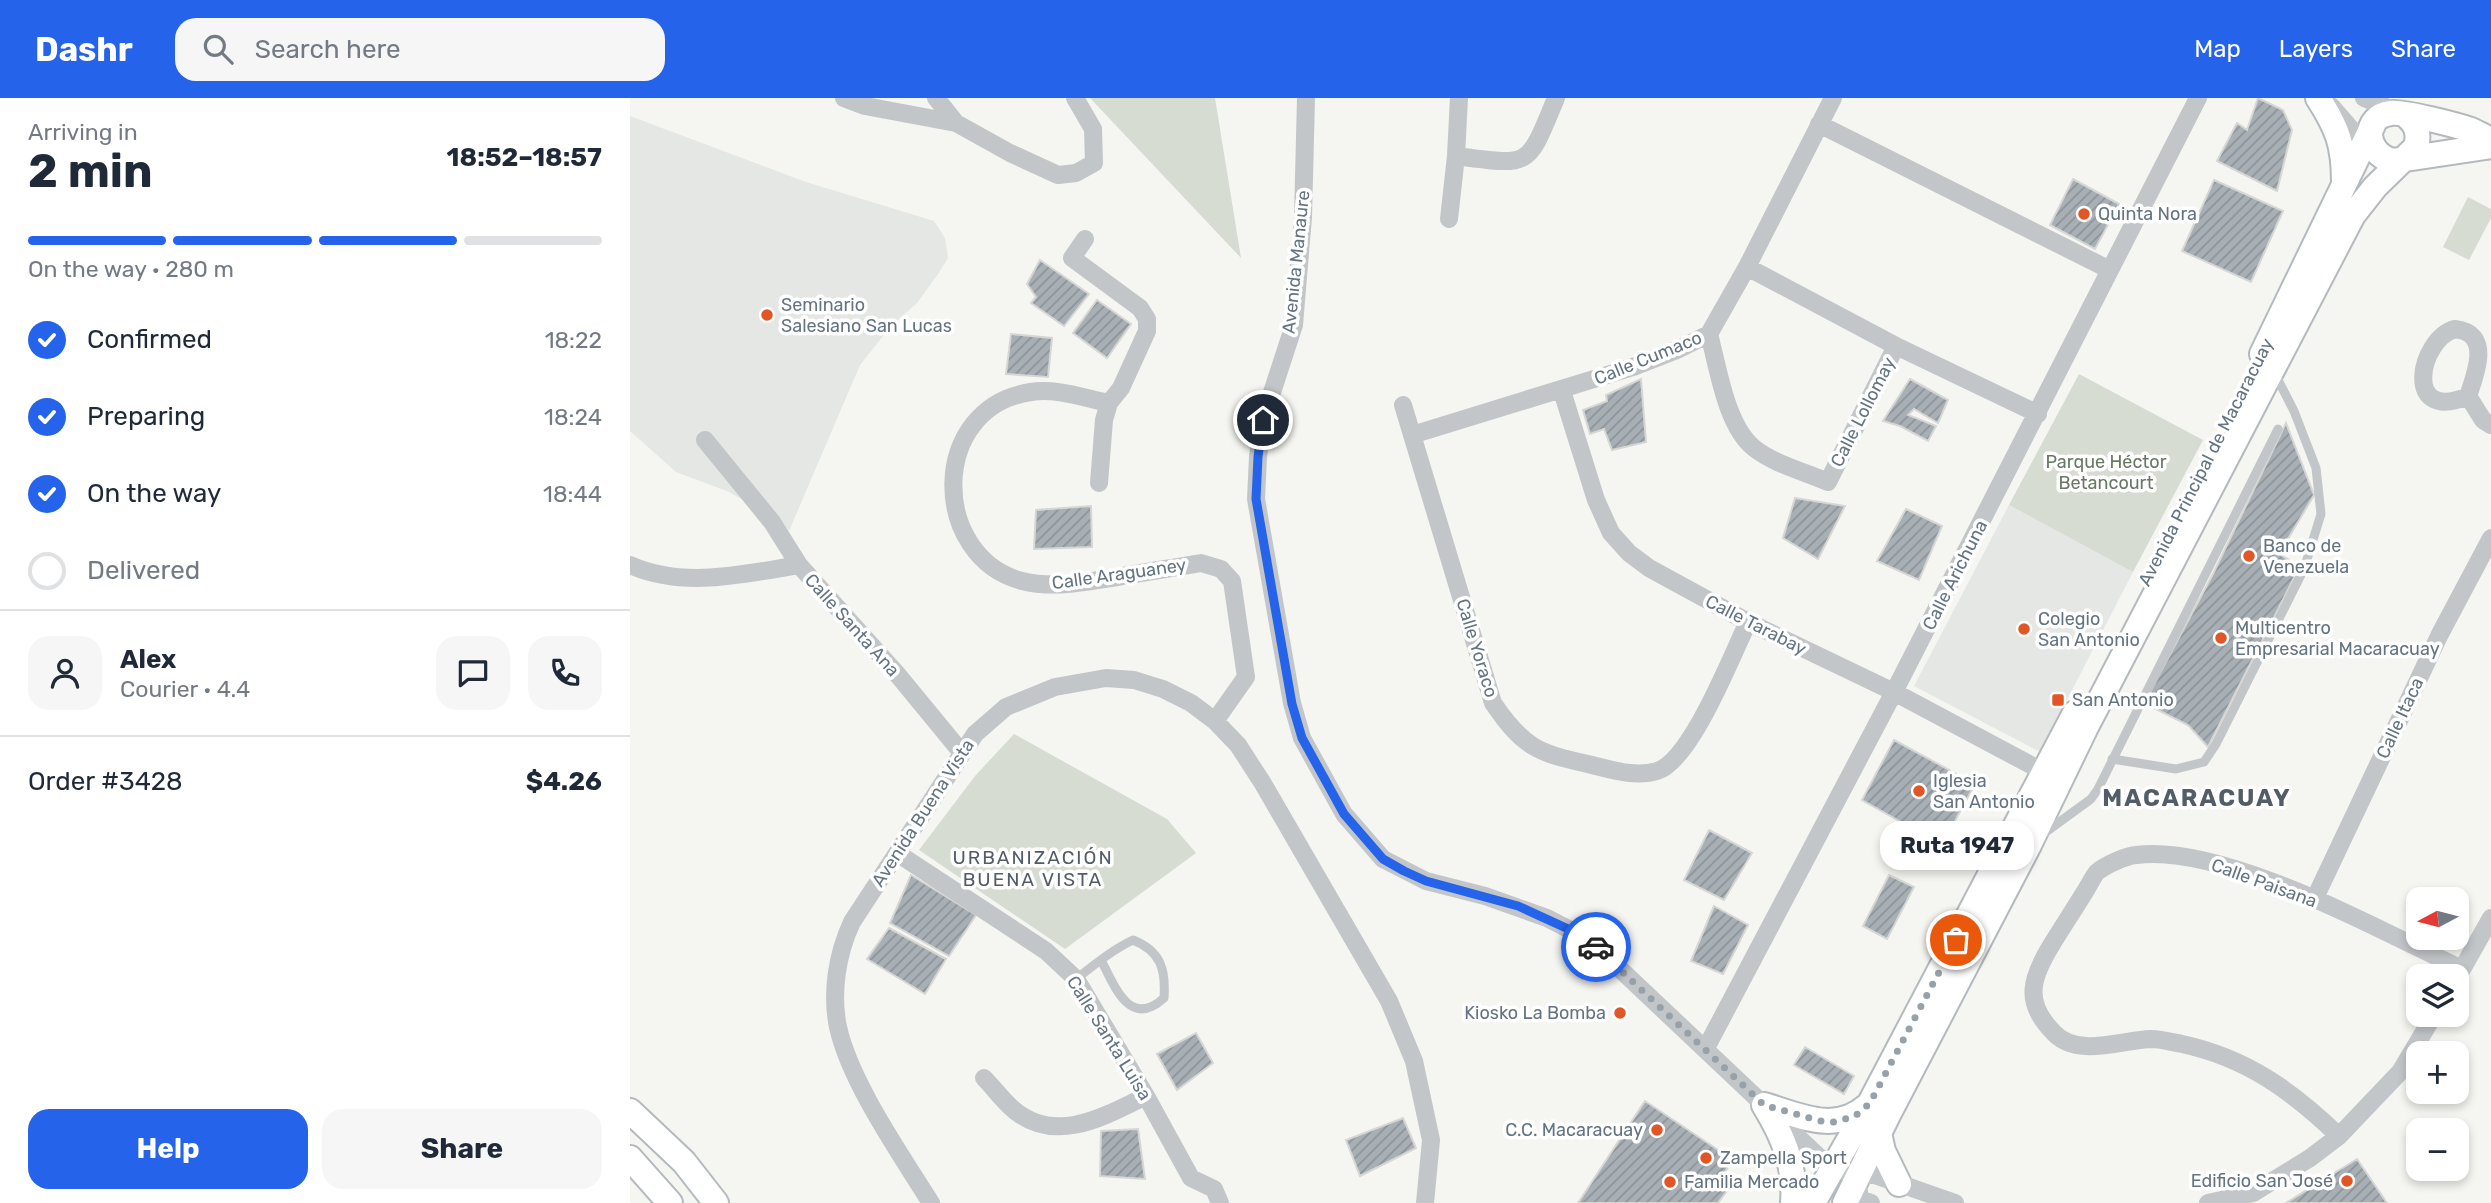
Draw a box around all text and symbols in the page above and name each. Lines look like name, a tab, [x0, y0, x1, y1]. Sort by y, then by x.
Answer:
search box	[175, 18, 665, 81]
text: Dashr	[35, 30, 133, 69]
icon: search	[199, 30, 237, 68]
text: Search here	[255, 34, 401, 65]
text: Map	[2194, 35, 2241, 63]
text: Layers	[2279, 35, 2353, 63]
text: Share	[2391, 35, 2456, 63]
text: Arriving in	[28, 118, 138, 146]
text: 18:52–18:57	[447, 142, 602, 173]
text: 2 min	[28, 144, 153, 199]
street label: Avenida Manaure	[1278, 189, 1314, 335]
place label: Quinta Nora	[2098, 203, 2197, 225]
marker: Quinta Nora	[2076, 206, 2092, 222]
text: On the way · 280 m	[28, 255, 234, 283]
place label: Seminario Salesiano San Lucas	[781, 294, 952, 337]
marker: Seminario Salesiano San Lucas	[759, 307, 775, 323]
icon: check	[28, 321, 66, 359]
text: Confirmed	[87, 324, 212, 355]
text: 18:22	[545, 326, 602, 354]
street label: Calle Cumaco	[1591, 326, 1705, 390]
street label: Avenida Principal de Macaracuay	[2134, 334, 2278, 590]
street label: Calle Lollomay	[1826, 353, 1900, 471]
pin	[1233, 390, 1293, 450]
icon: check	[28, 398, 66, 436]
text: Preparing	[87, 401, 205, 432]
icon: home	[1244, 401, 1282, 439]
text: 18:24	[544, 403, 602, 431]
park label: Parque Héctor Betancourt	[2045, 451, 2167, 494]
icon: check	[28, 475, 66, 513]
text: On the way	[87, 478, 221, 509]
text: 18:44	[543, 480, 602, 508]
street label: Calle Arichuna	[1918, 516, 1992, 634]
place label: Banco de Venezuela	[2263, 535, 2349, 578]
marker: Banco de Venezuela	[2241, 548, 2257, 564]
street label: Calle Araguaney	[1050, 554, 1188, 594]
text: Delivered	[87, 555, 200, 586]
street label: Calle Santa Ana	[800, 569, 904, 681]
street label: Calle Tarabay	[1702, 590, 1810, 660]
street label: Calle Yoraco	[1452, 596, 1502, 700]
place label: Colegio San Antonio	[2038, 608, 2140, 651]
place label: Multicentro Empresarial Macaracuay	[2235, 617, 2440, 660]
marker: Colegio San Antonio	[2016, 621, 2032, 637]
marker: Multicentro Empresarial Macaracuay	[2213, 630, 2229, 646]
button: person	[28, 636, 102, 710]
button: chat	[436, 636, 510, 710]
button: phone	[528, 636, 602, 710]
text: Alex	[120, 644, 176, 675]
street label: Calle Itaca	[2372, 674, 2428, 762]
text: Courier · 4.4	[120, 675, 250, 703]
place label: San Antonio	[2072, 689, 2174, 711]
marker: San Antonio	[2050, 692, 2066, 708]
street label: Avenida Buena Vista	[867, 735, 979, 891]
text: Order #3428	[28, 766, 183, 797]
text: $4.26	[526, 766, 602, 797]
place label: Iglesia San Antonio	[1933, 770, 2035, 813]
marker: Iglesia San Antonio	[1911, 783, 1927, 799]
district label: MACARACUAY	[2102, 784, 2292, 812]
callout: Ruta 1947	[1879, 821, 2033, 870]
text: Ruta 1947	[1900, 831, 2014, 859]
district label: URBANIZACIÓN BUENA VISTA	[952, 846, 1114, 891]
street label: Calle Paisana	[2208, 854, 2320, 912]
north arrow	[2406, 887, 2469, 950]
map controls	[2406, 887, 2469, 1181]
pin	[1926, 910, 1986, 970]
courier	[1561, 912, 1631, 982]
icon: bag	[1937, 921, 1975, 959]
icon: car	[1577, 928, 1615, 966]
button: layers	[2406, 964, 2469, 1027]
street label: Calle Santa Luisa	[1062, 972, 1156, 1104]
place label: Kiosko La Bomba	[1464, 1002, 1606, 1024]
marker: Kiosko La Bomba	[1612, 1005, 1628, 1021]
button: +	[2406, 1041, 2469, 1104]
button: Help	[28, 1109, 308, 1189]
button: Share	[322, 1109, 602, 1189]
button: −	[2406, 1118, 2469, 1181]
place label: C.C. Macaracuay	[1505, 1119, 1643, 1141]
marker: C.C. Macaracuay	[1649, 1122, 1665, 1138]
place label: Zampella Sport	[1720, 1147, 1847, 1169]
marker: Zampella Sport	[1698, 1150, 1714, 1166]
place label: Edificio San José	[2191, 1170, 2333, 1192]
place label: Familia Mercado	[1684, 1171, 1819, 1193]
marker: Edificio San José	[2339, 1173, 2355, 1189]
marker: Familia Mercado	[1662, 1174, 1678, 1190]

